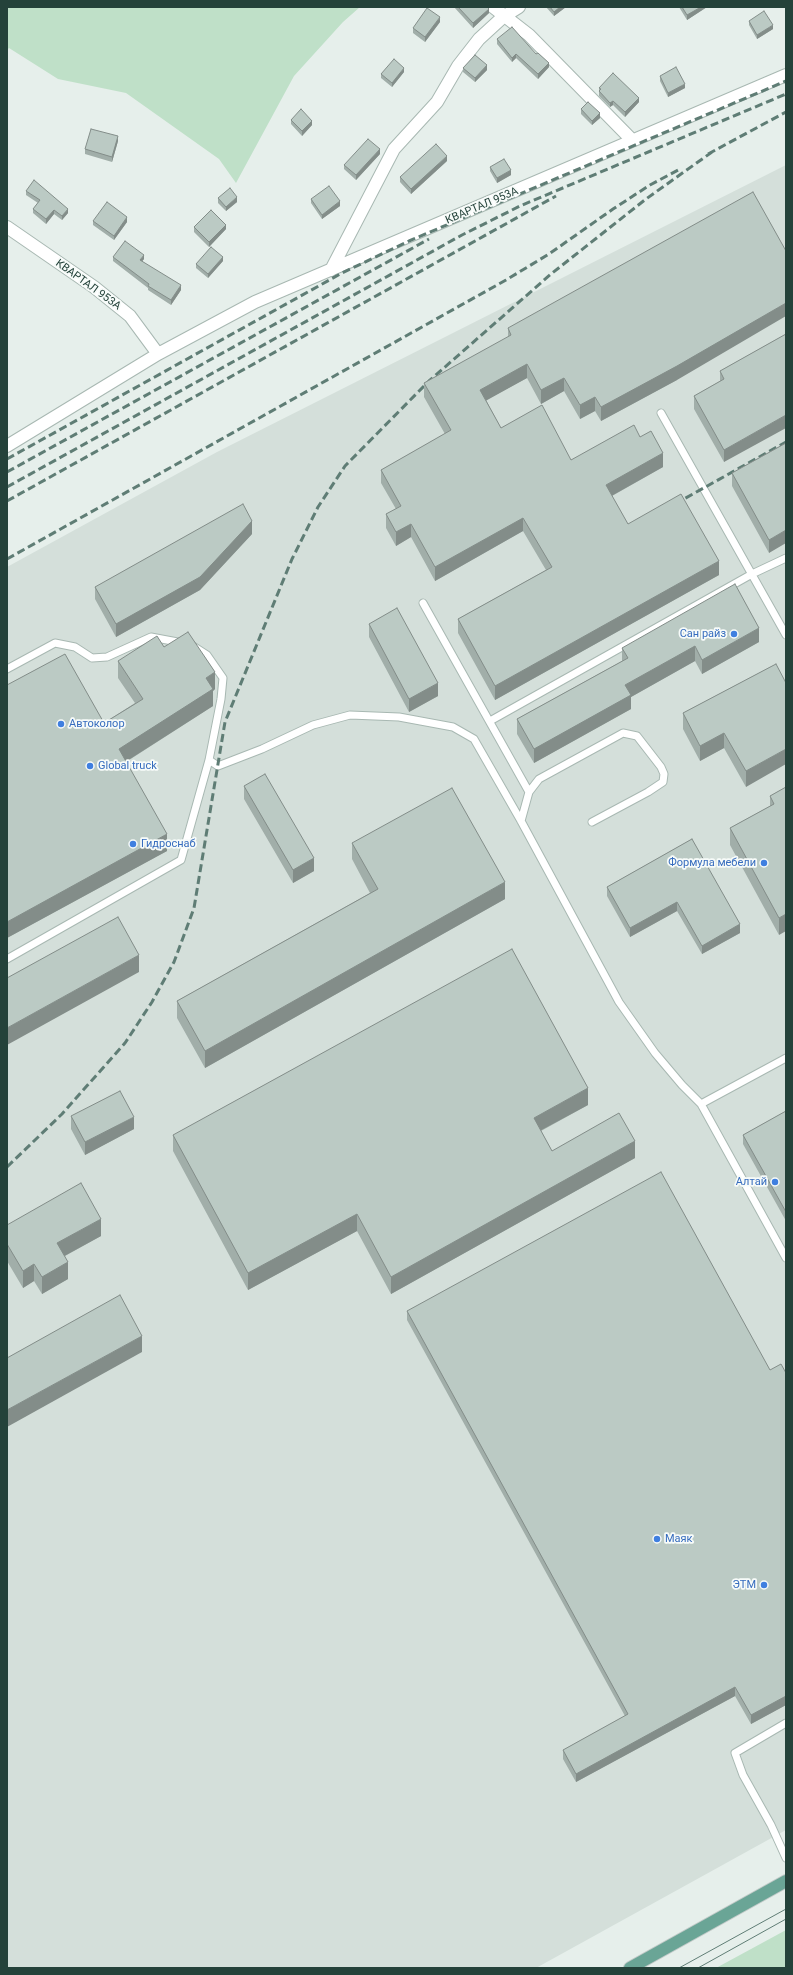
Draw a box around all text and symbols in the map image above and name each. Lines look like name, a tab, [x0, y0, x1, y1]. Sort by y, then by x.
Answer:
street label: КВАРТАЛ 953А	[444, 185, 520, 227]
street label: КВАРТАЛ 953А	[53, 257, 123, 313]
place label: Сан райз	[680, 627, 726, 641]
marker: Сан райз	[729, 629, 739, 639]
place label: Автоколор	[69, 717, 125, 731]
marker: Автоколор	[56, 719, 66, 729]
place label: Global truck	[98, 759, 157, 773]
marker: Global truck	[85, 761, 95, 771]
place label: Гидроснаб	[141, 837, 196, 851]
marker: Гидроснаб	[128, 839, 138, 849]
place label: Формула мебели	[668, 856, 756, 870]
marker: Формула мебели	[759, 858, 769, 868]
place label: Алтай	[736, 1175, 767, 1189]
marker: Алтай	[770, 1177, 780, 1187]
place label: Маяк	[665, 1532, 693, 1546]
marker: Маяк	[652, 1534, 662, 1544]
place label: ЭТМ	[733, 1578, 756, 1592]
marker: ЭТМ	[759, 1580, 769, 1590]

